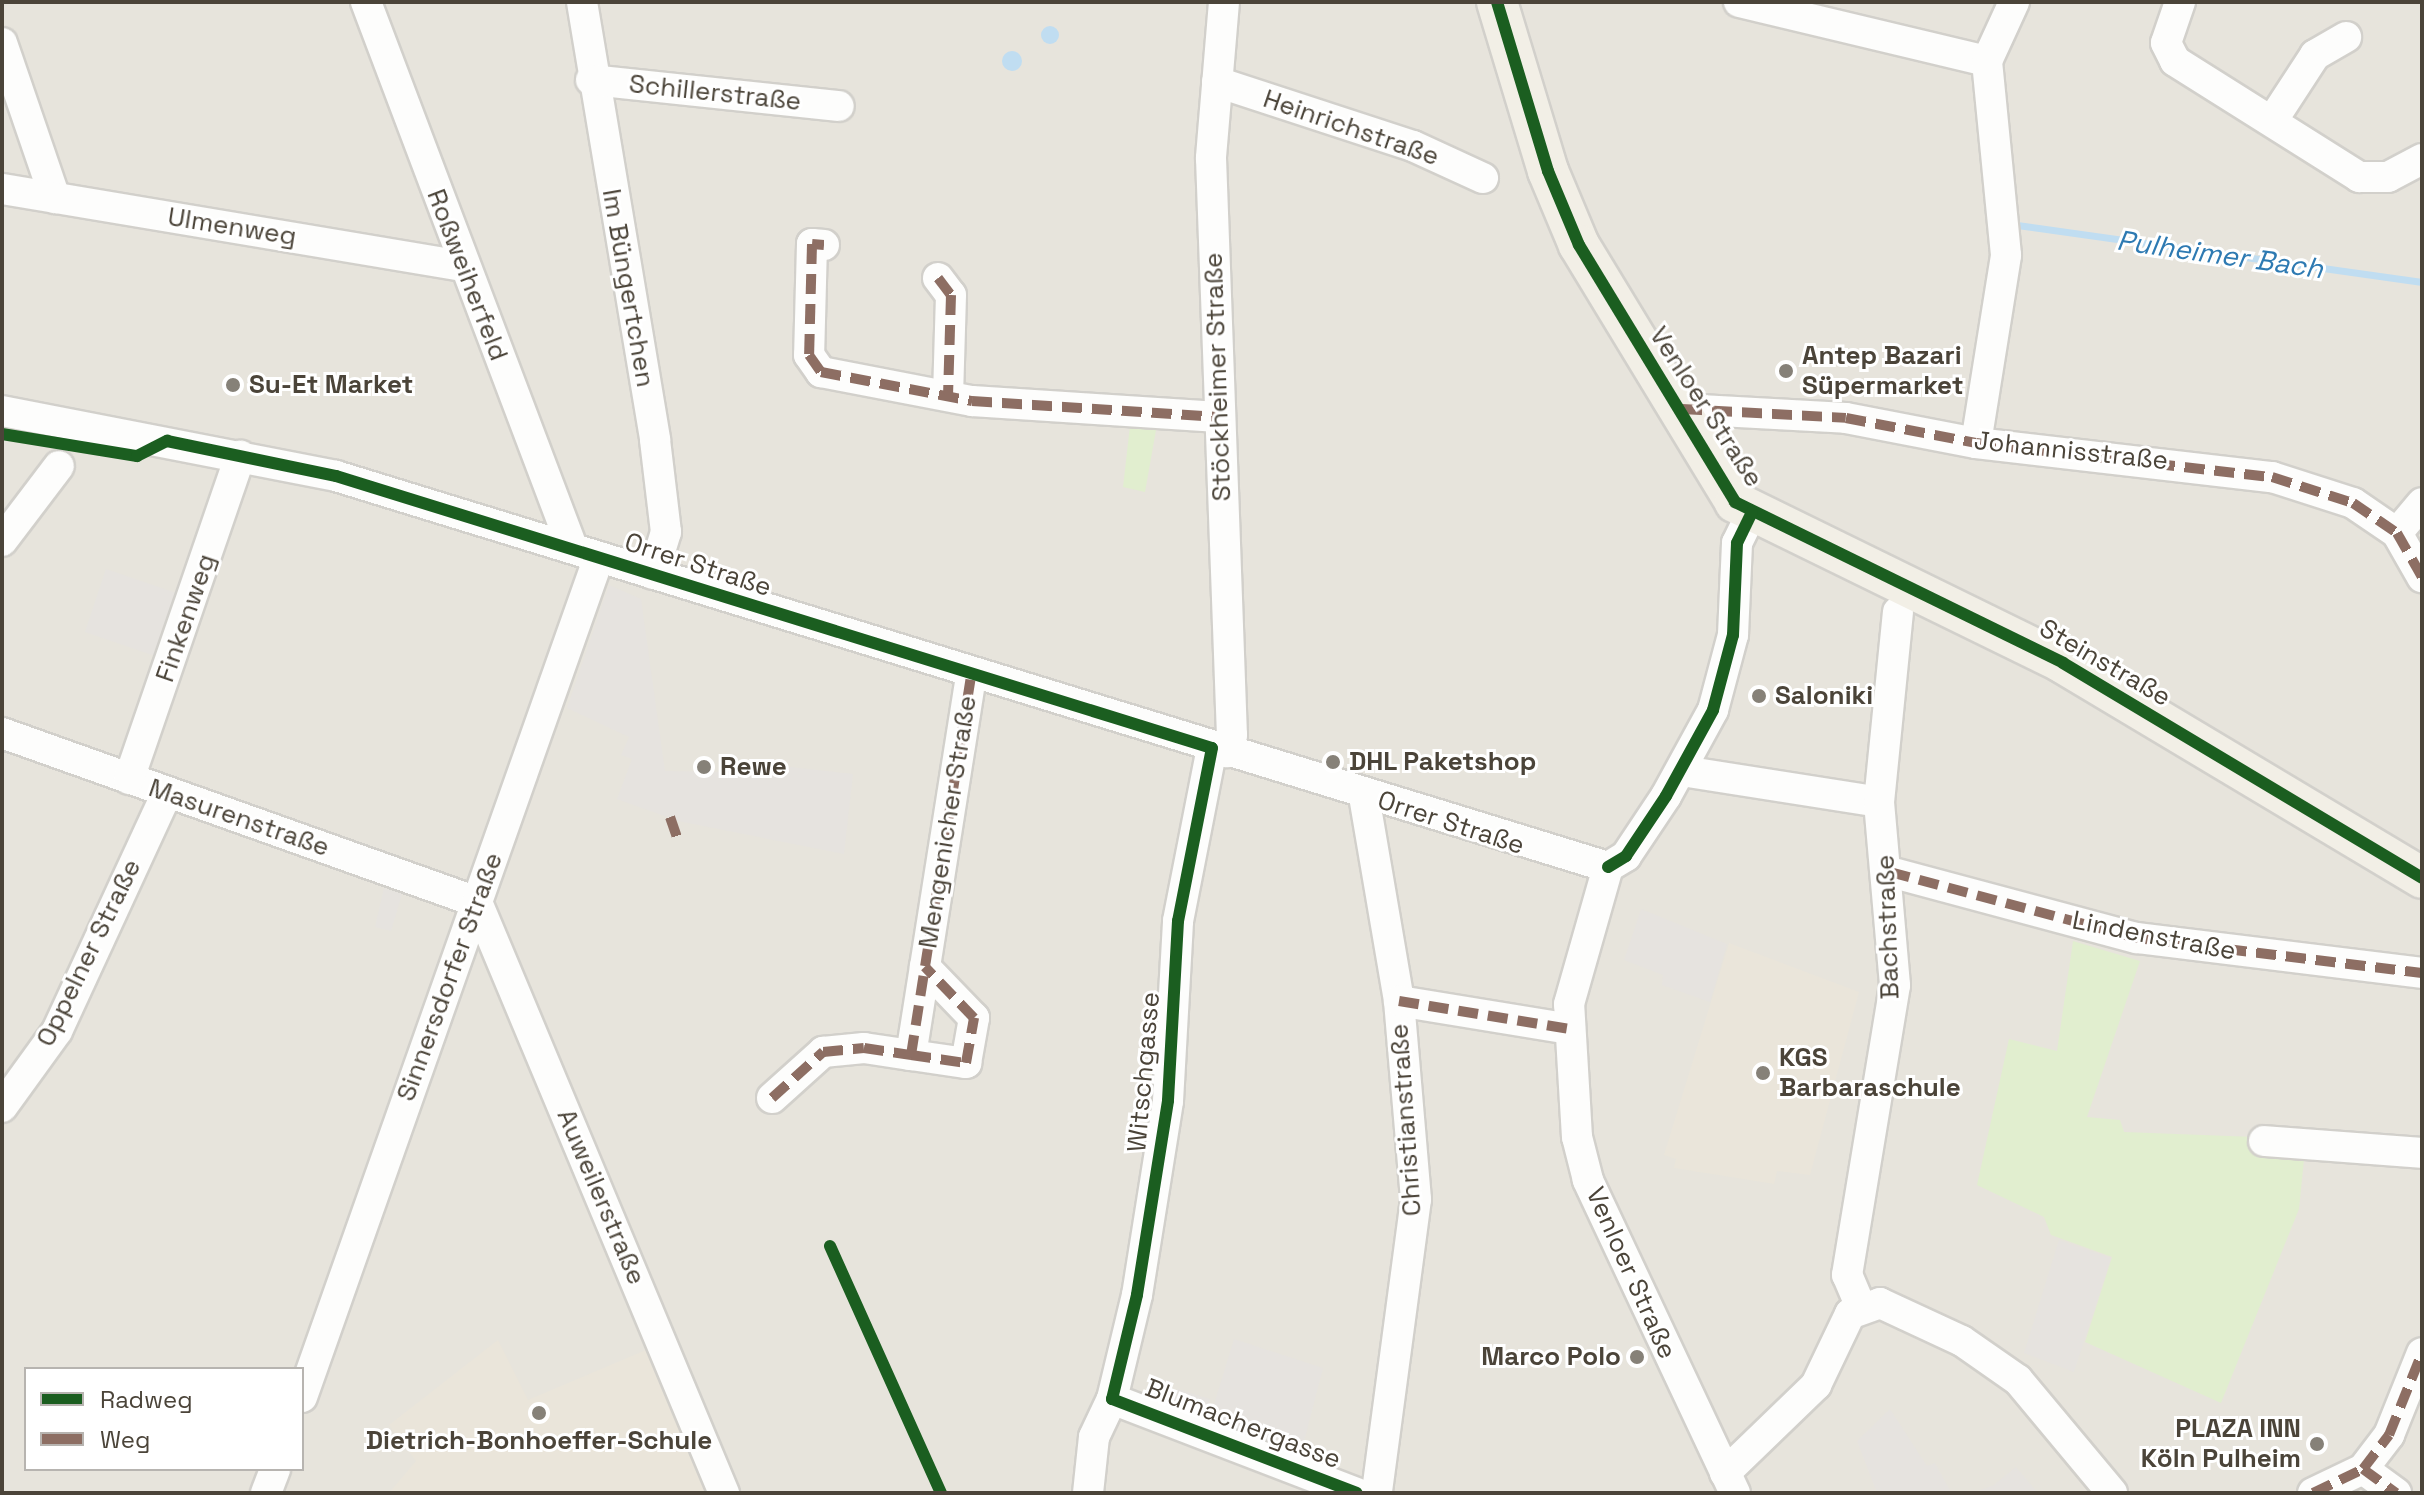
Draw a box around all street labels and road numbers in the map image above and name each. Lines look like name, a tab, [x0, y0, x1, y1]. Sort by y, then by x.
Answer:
street label: Schillerstraße	[627, 68, 803, 118]
street label: Heinrichstraße	[1259, 83, 1443, 173]
street label: Roßweiherfeld	[420, 185, 514, 365]
street label: Im Büngertchen	[595, 187, 661, 389]
street label: Ulmenweg	[165, 201, 299, 253]
street label: Stöckheimer Straße	[1198, 252, 1238, 502]
street label: Venloer Straße	[1643, 321, 1769, 493]
street label: Johannisstraße	[1972, 425, 2170, 477]
street label: Orrer Straße	[621, 527, 775, 603]
street label: Finkenweg	[150, 550, 222, 686]
street label: Steinstraße	[2034, 613, 2176, 713]
street label: Mengenicher Straße	[913, 693, 983, 951]
street label: Masurenstraße	[145, 772, 333, 864]
street label: Orrer Straße	[1374, 785, 1528, 861]
street label: Sinnersdorfer Straße	[391, 849, 509, 1105]
street label: Oppelner Straße	[30, 854, 148, 1052]
street label: Bachstraße	[1870, 854, 1906, 1000]
street label: Lindenstraße	[2070, 905, 2238, 967]
street label: Witschgasse	[1121, 991, 1167, 1153]
street label: Christianstraße	[1384, 1023, 1428, 1217]
street label: Auweilerstraße	[550, 1105, 652, 1289]
street label: Venloer Straße	[1579, 1182, 1683, 1364]
street label: Blumachergasse	[1141, 1372, 1345, 1476]

